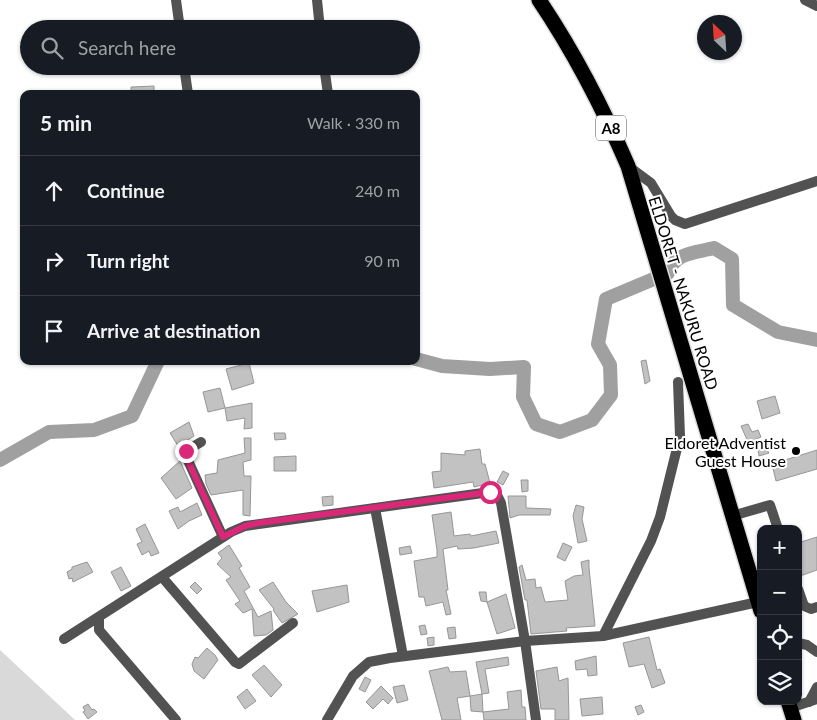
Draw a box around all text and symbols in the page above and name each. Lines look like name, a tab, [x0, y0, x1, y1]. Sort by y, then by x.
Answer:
north arrow	[697, 15, 742, 60]
search box	[20, 20, 420, 75]
icon: search	[38, 34, 66, 62]
text: Search here	[78, 36, 176, 59]
text: 5 min	[40, 110, 92, 135]
text: Walk · 330 m	[307, 113, 400, 132]
road number: A8	[596, 116, 626, 140]
icon: ahead	[40, 177, 68, 205]
text: Continue	[87, 179, 165, 202]
text: 240 m	[355, 181, 400, 200]
street label: ELDORET - NAKURU ROAD	[645, 194, 723, 392]
icon: right	[40, 247, 68, 275]
text: Turn right	[87, 249, 169, 272]
text: 90 m	[364, 251, 400, 270]
icon: arrive	[40, 317, 68, 345]
text: Arrive at destination	[87, 319, 260, 342]
place label: Eldoret Adventist Guest House	[664, 433, 786, 470]
route end	[175, 440, 198, 463]
marker: Eldoret Adventist Guest House	[790, 445, 802, 457]
route start	[479, 481, 502, 504]
map controls	[757, 525, 802, 705]
button: +	[757, 525, 802, 570]
button: −	[757, 570, 802, 615]
button: locate	[757, 615, 802, 660]
button: layers	[757, 660, 802, 705]

